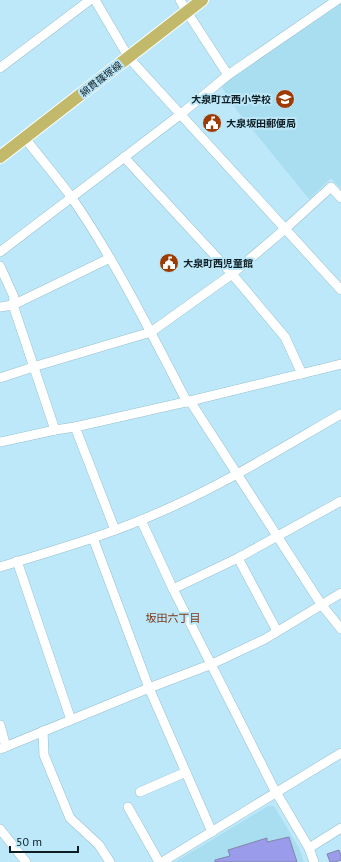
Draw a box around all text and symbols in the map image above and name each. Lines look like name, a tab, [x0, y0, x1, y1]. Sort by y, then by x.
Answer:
street label: 綿貫篠塚線	[77, 58, 125, 100]
school or university icon: 大泉町立西小学校	[274, 88, 296, 110]
place label: 大泉町立西小学校	[191, 93, 271, 106]
public building icon: 大泉坂田郵便局	[201, 112, 223, 134]
place label: 大泉坂田郵便局	[226, 117, 296, 130]
public building icon: 大泉町西児童館	[158, 252, 180, 274]
place label: 大泉町西児童館	[183, 257, 253, 270]
district label: 坂田六丁目	[146, 611, 201, 625]
scale bar	[10, 828, 78, 854]
text: 50 m	[16, 834, 42, 849]

